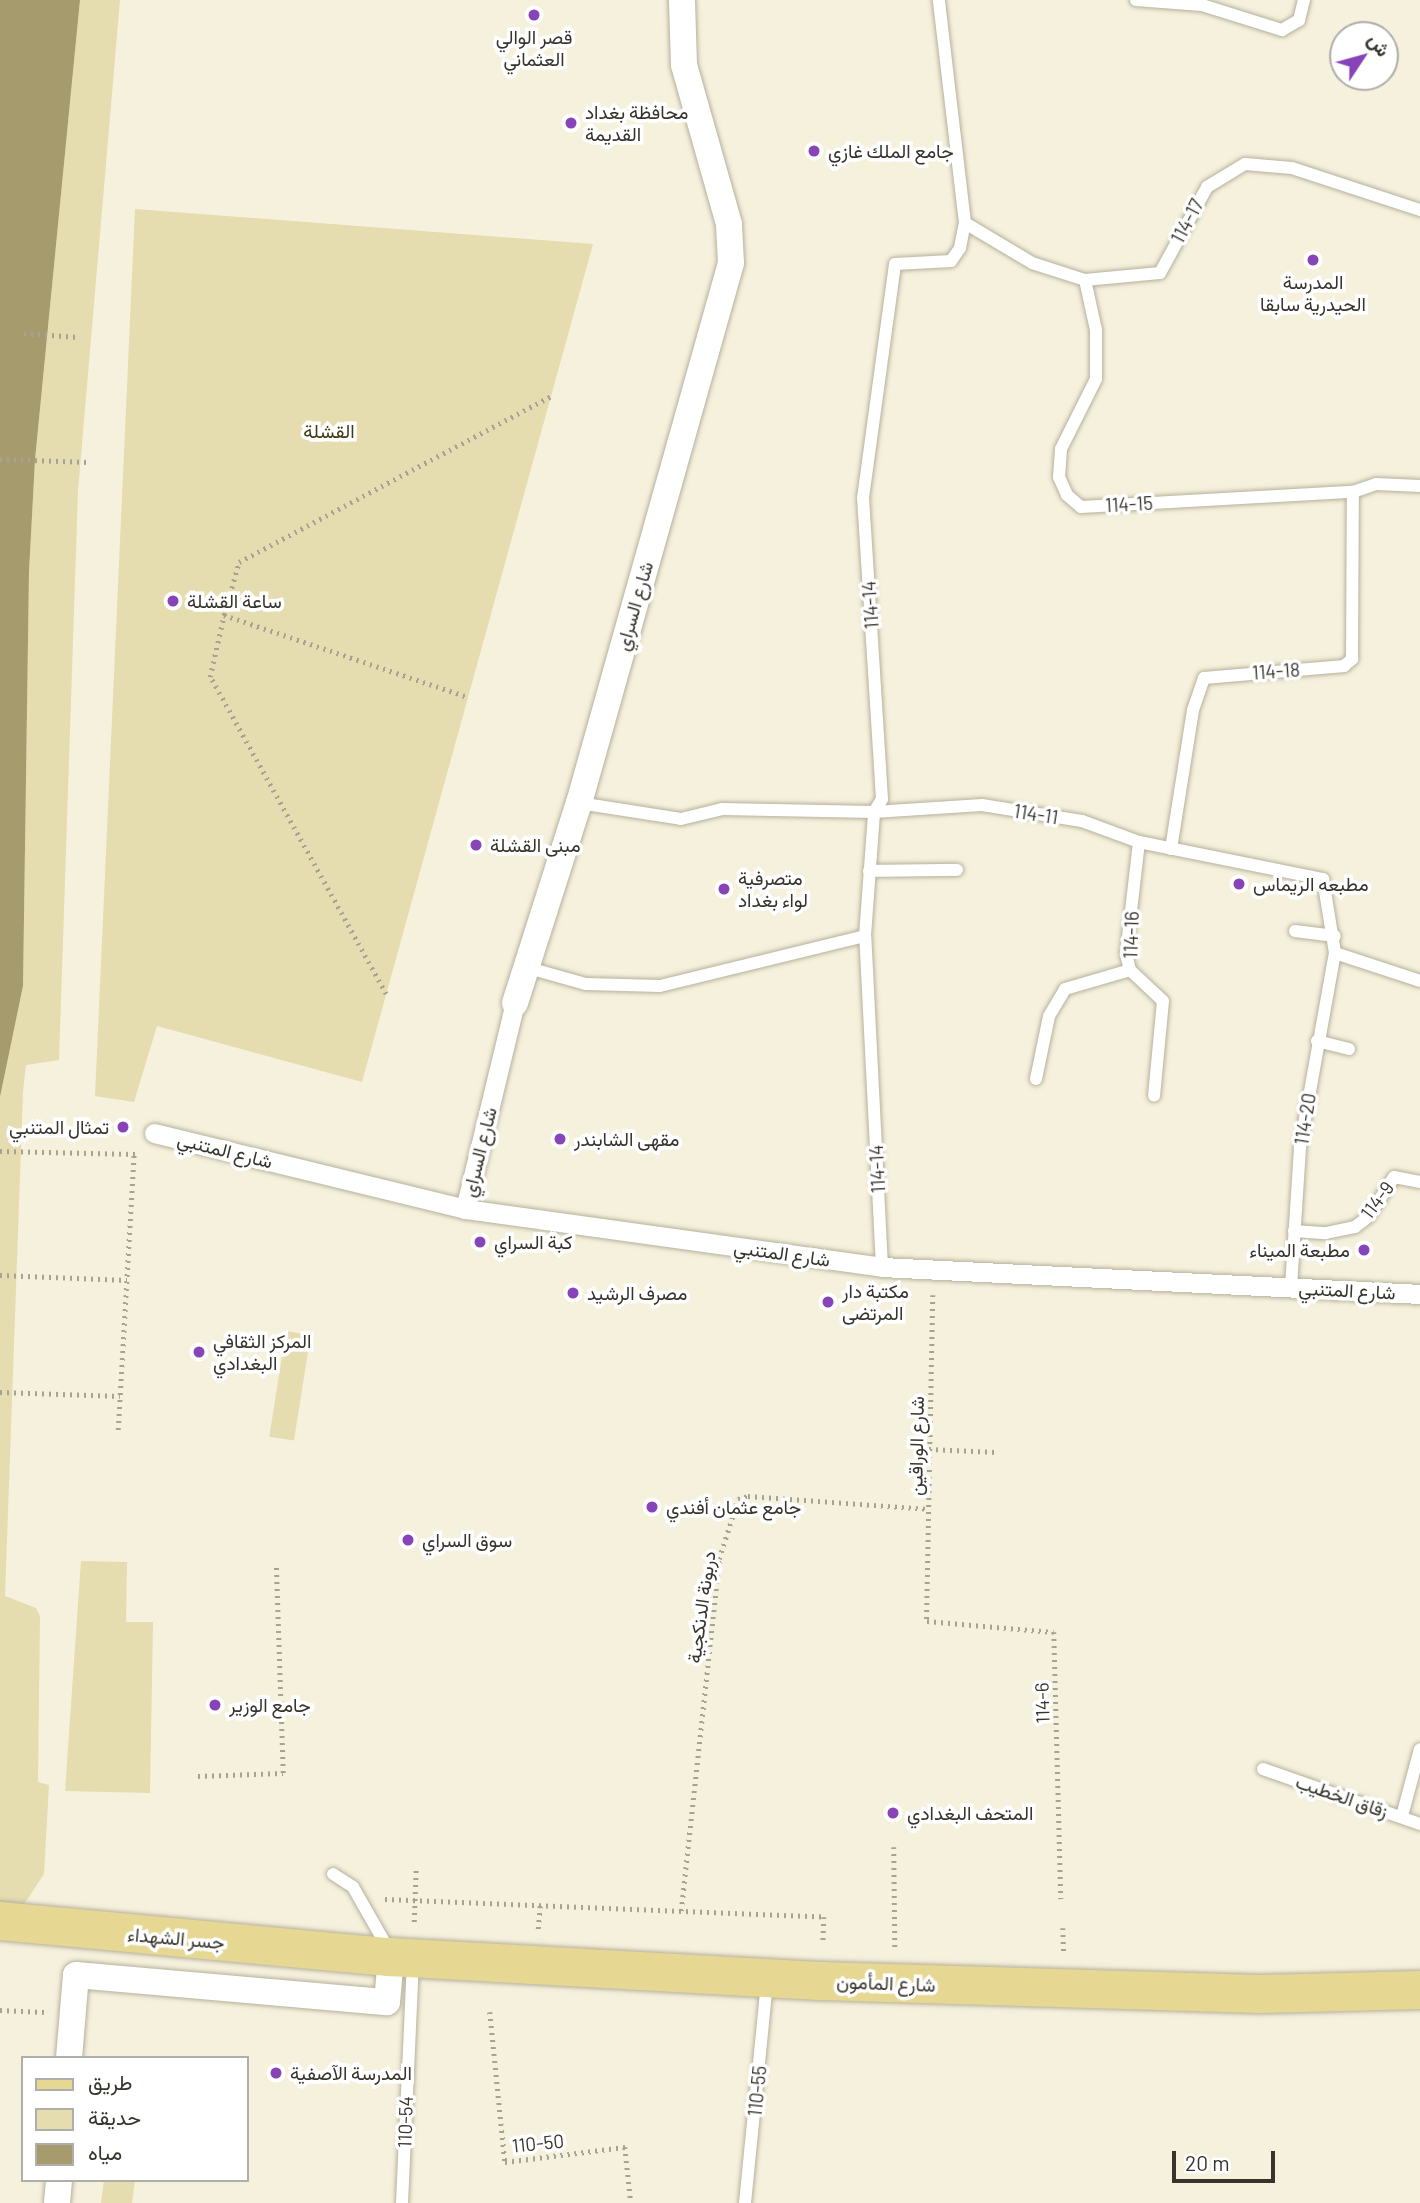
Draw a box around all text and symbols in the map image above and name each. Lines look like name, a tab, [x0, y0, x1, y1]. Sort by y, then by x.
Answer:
marker: قصر الوالي العثماني	[526, 7, 542, 23]
north arrow	[1329, 21, 1399, 91]
place label: قصر الوالي العثماني	[496, 26, 572, 70]
text: ش	[1364, 29, 1396, 61]
place label: محافظة بغداد القديمة	[585, 101, 688, 145]
marker: محافظة بغداد القديمة	[563, 115, 579, 131]
place label: جامع الملك غازي	[828, 140, 954, 162]
marker: جامع الملك غازي	[806, 143, 822, 159]
street label: 114-17	[1166, 195, 1208, 247]
marker: المدرسة الحيدرية سابقا	[1305, 252, 1321, 268]
place label: المدرسة الحيدرية سابقا	[1260, 271, 1366, 315]
park label: القشلة	[303, 420, 355, 442]
street label: 114-15	[1105, 491, 1153, 517]
street label: شارع السراي	[610, 559, 658, 653]
street label: 114-14	[857, 580, 883, 630]
place label: ساعة القشلة	[187, 590, 282, 612]
marker: ساعة القشلة	[165, 593, 181, 609]
street label: 114-18	[1251, 658, 1301, 684]
street label: 114-11	[1012, 799, 1060, 829]
place label: مبنى القشلة	[490, 834, 581, 856]
marker: مبنى القشلة	[468, 837, 484, 853]
place label: متصرفية لواء بغداد	[738, 867, 808, 911]
place label: مطبعه الريماس	[1253, 873, 1369, 895]
marker: مطبعه الريماس	[1231, 876, 1247, 892]
marker: متصرفية لواء بغداد	[716, 881, 732, 897]
street label: 114-16	[1119, 911, 1143, 959]
street label: 114-20	[1290, 1091, 1320, 1147]
street label: شارع السراي	[457, 1105, 501, 1199]
place label: تمثال المتنبي	[9, 1116, 109, 1138]
marker: تمثال المتنبي	[115, 1119, 131, 1135]
street label: شارع المتنبي	[175, 1127, 275, 1173]
place label: مقهى الشابندر	[574, 1128, 679, 1150]
marker: مقهى الشابندر	[552, 1131, 568, 1147]
street label: 114-14	[864, 1144, 890, 1194]
street label: 114-9	[1355, 1177, 1399, 1223]
place label: كبة السراي	[494, 1231, 572, 1253]
marker: كبة السراي	[472, 1234, 488, 1250]
street label: شارع المتنبي	[732, 1235, 832, 1271]
place label: مطبعة الميناء	[1249, 1239, 1350, 1261]
marker: مطبعة الميناء	[1356, 1242, 1372, 1258]
street label: شارع المتنبي	[1298, 1276, 1396, 1304]
place label: مكتبة دار المرتضى	[842, 1280, 909, 1324]
place label: مصرف الرشيد	[587, 1282, 687, 1304]
marker: مصرف الرشيد	[565, 1285, 581, 1301]
marker: مكتبة دار المرتضى	[820, 1294, 836, 1310]
place label: المركز الثقافي البغدادي	[213, 1330, 312, 1374]
marker: المركز الثقافي البغدادي	[191, 1344, 207, 1360]
street label: شارع الوراقين	[904, 1396, 928, 1496]
place label: جامع عثمان أفندي	[666, 1496, 801, 1518]
marker: جامع عثمان أفندي	[644, 1499, 660, 1515]
place label: سوق السراي	[422, 1529, 512, 1551]
marker: سوق السراي	[400, 1532, 416, 1548]
street label: دربونة الدنكجية	[682, 1549, 720, 1665]
street label: 114-6	[1030, 1682, 1054, 1724]
place label: جامع الوزير	[229, 1694, 311, 1716]
marker: جامع الوزير	[207, 1697, 223, 1713]
street label: زقاق الخطيب	[1293, 1770, 1391, 1822]
place label: المتحف البغدادي	[907, 1802, 1033, 1824]
marker: المتحف البغدادي	[885, 1805, 901, 1821]
street label: جسر الشهداء	[126, 1922, 226, 1954]
street label: شارع المأمون	[836, 1970, 936, 1996]
legend	[21, 2056, 248, 2182]
place label: المدرسة الآصفية	[290, 2062, 412, 2084]
street label: 110-55	[743, 2064, 771, 2118]
marker: المدرسة الآصفية	[268, 2065, 284, 2081]
text: طريق	[88, 2069, 133, 2094]
street label: 110-54	[393, 2096, 417, 2148]
text: حديقة	[88, 2104, 141, 2129]
street label: 110-50	[511, 2129, 565, 2157]
scale bar	[1175, 2136, 1278, 2180]
text: مياه	[88, 2139, 122, 2164]
text: 20 m	[1185, 2150, 1230, 2175]

